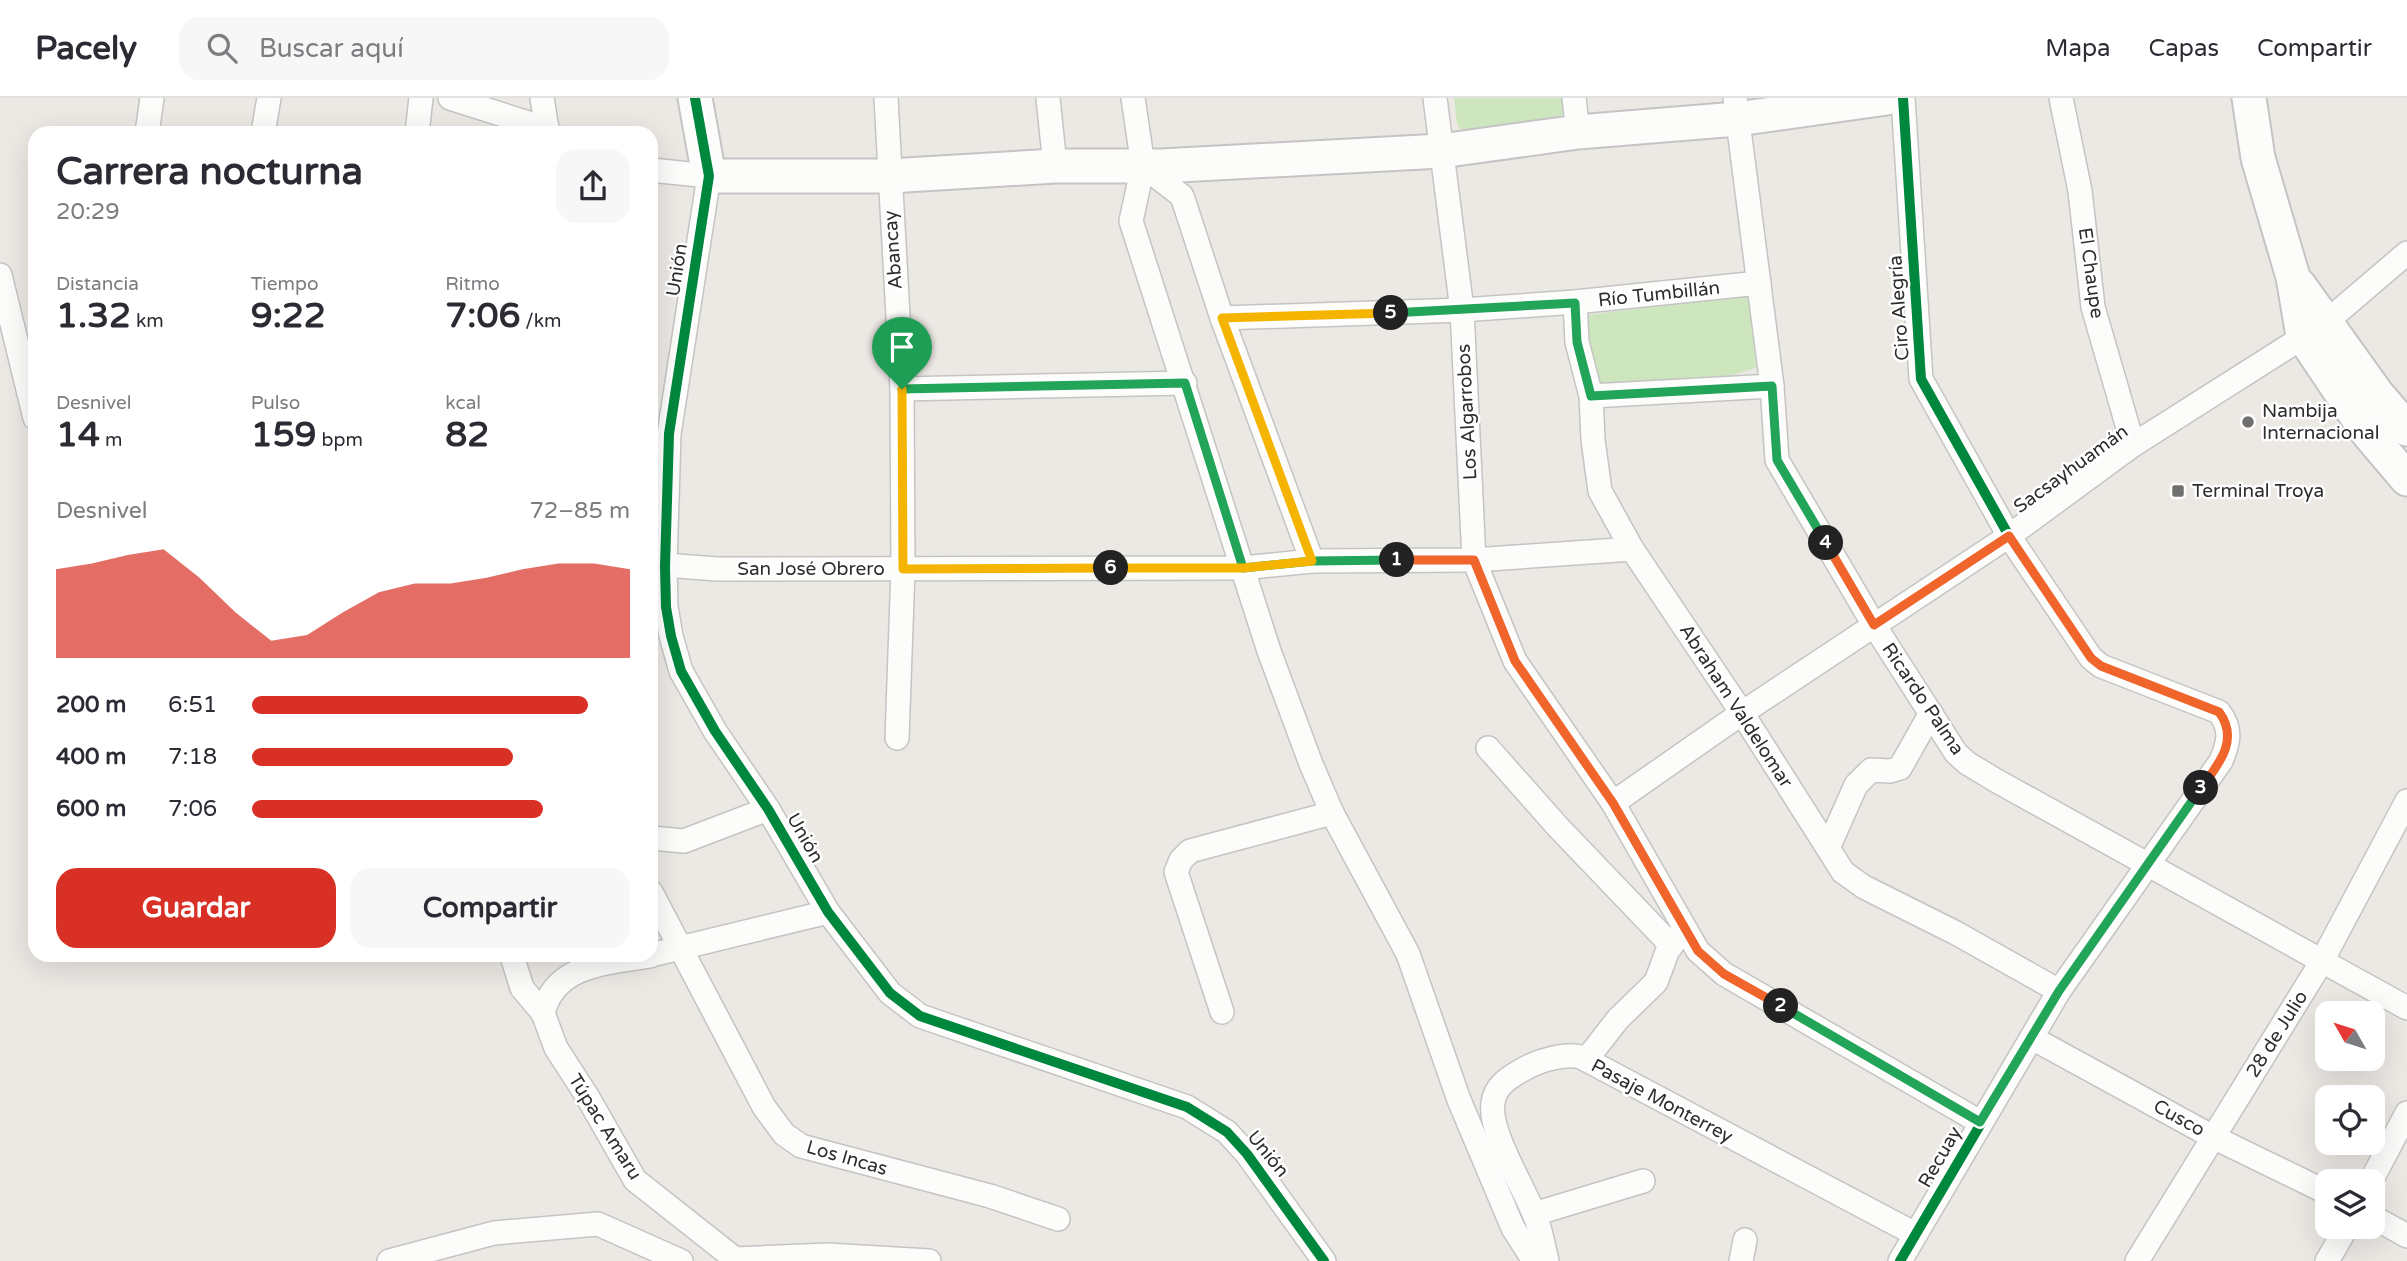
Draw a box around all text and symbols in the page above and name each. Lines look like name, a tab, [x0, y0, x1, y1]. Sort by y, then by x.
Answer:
search box	[179, 17, 669, 80]
text: Pacely	[35, 29, 137, 68]
icon: search	[203, 29, 241, 67]
text: Buscar aquí	[259, 33, 404, 64]
text: Mapa	[2045, 34, 2111, 63]
text: Capas	[2149, 34, 2219, 63]
text: Compartir	[2257, 34, 2372, 63]
text: Carrera nocturna	[56, 149, 363, 195]
button: share	[556, 149, 630, 223]
text: 20:29	[56, 198, 120, 226]
street label: Abancay	[879, 210, 907, 290]
street label: El Chaupe	[2074, 226, 2108, 320]
street label: Unión	[662, 242, 692, 298]
street label: Ciro Alegría	[1884, 255, 1914, 361]
text: Distancia	[56, 273, 139, 295]
text: Tiempo	[251, 273, 319, 295]
text: Ritmo	[445, 273, 500, 295]
street label: Río Tumbillán	[1597, 277, 1721, 311]
text: 1.32	[56, 295, 131, 337]
text: 9:22	[251, 295, 326, 337]
text: 7:06	[445, 295, 520, 337]
pin: 5	[1374, 296, 1408, 330]
text: 5	[1385, 301, 1396, 323]
text: km	[131, 310, 164, 332]
text: /km	[520, 310, 562, 332]
pin	[872, 317, 932, 389]
icon: arrive	[883, 328, 921, 366]
street label: Los Algarrobos	[1452, 343, 1482, 481]
text: Desnivel	[56, 392, 132, 414]
text: Pulso	[251, 392, 300, 414]
text: kcal	[445, 392, 481, 414]
place label: Nambija Internacional	[2262, 400, 2379, 444]
text: 14	[56, 414, 100, 456]
text: 159	[251, 414, 317, 456]
text: 82	[445, 414, 489, 456]
marker: Nambija Internacional	[2240, 414, 2256, 430]
street label: Sacsayhuamán	[2010, 420, 2132, 518]
text: m	[100, 429, 122, 451]
text: bpm	[317, 429, 363, 451]
place label: Terminal Troya	[2192, 480, 2324, 502]
marker: Terminal Troya	[2170, 483, 2186, 499]
text: Desnivel	[56, 497, 147, 525]
text: 72–85 m	[529, 497, 630, 525]
pin: 4	[1808, 526, 1843, 560]
text: 4	[1820, 531, 1831, 553]
pin: 1	[1380, 542, 1414, 578]
text: 1	[1391, 548, 1402, 570]
pin: 6	[1094, 550, 1128, 586]
text: 6	[1105, 556, 1116, 578]
street label: San José Obrero	[737, 558, 885, 580]
street label: Abraham Valdelomar	[1675, 620, 1798, 793]
street label: Ricardo Palma	[1877, 639, 1969, 759]
text: 200 m	[56, 691, 126, 719]
text: 6:51	[168, 691, 217, 719]
text: 400 m	[56, 743, 126, 771]
text: 7:18	[168, 743, 217, 771]
pin: 3	[2184, 770, 2218, 806]
text: 3	[2195, 776, 2206, 798]
text: 600 m	[56, 795, 126, 823]
text: 7:06	[168, 795, 217, 823]
street label: Unión	[782, 809, 828, 867]
button: Guardar	[56, 868, 336, 948]
button: Compartir	[350, 868, 630, 948]
street label: 28 de Julio	[2242, 987, 2312, 1081]
pin: 2	[1764, 988, 1798, 1024]
text: 2	[1775, 994, 1786, 1016]
north arrow	[2315, 1001, 2385, 1071]
map controls	[2315, 1001, 2385, 1239]
street label: Pasaje Monterrey	[1587, 1054, 1737, 1148]
street label: Túpac Amaru	[564, 1070, 646, 1184]
button: locate	[2315, 1085, 2385, 1155]
street label: Cusco	[2149, 1095, 2209, 1141]
street label: Recuay	[1914, 1123, 1966, 1191]
street label: Unión	[1243, 1126, 1293, 1182]
street label: Los Incas	[804, 1136, 890, 1180]
button: layers	[2315, 1169, 2385, 1239]

